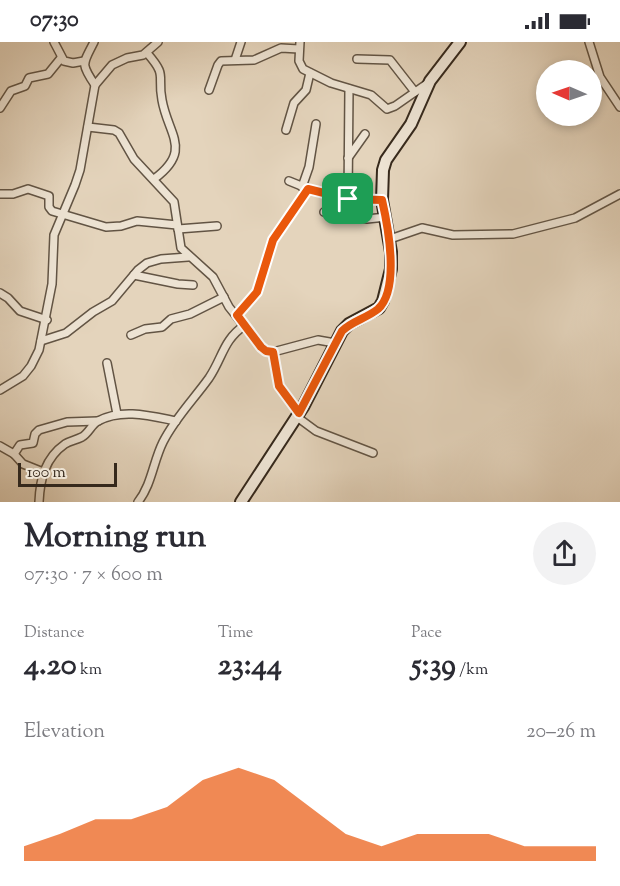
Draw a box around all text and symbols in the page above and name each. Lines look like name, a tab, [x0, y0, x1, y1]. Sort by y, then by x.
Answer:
text: 07:30	[30, 5, 79, 37]
north arrow	[536, 60, 602, 126]
map controls	[536, 60, 602, 126]
pin	[322, 173, 373, 224]
icon: arrive	[331, 182, 364, 215]
scale bar	[18, 460, 117, 487]
text: 100 m	[27, 462, 66, 485]
text: Morning run	[24, 514, 206, 562]
button: share	[533, 522, 596, 585]
text: 07:30 · 7 × 600 m	[24, 561, 163, 590]
text: Distance	[24, 622, 84, 645]
text: Time	[218, 622, 253, 645]
text: Pace	[411, 622, 442, 645]
text: 4.20	[24, 645, 77, 688]
text: 23:44	[218, 645, 282, 688]
text: 5:39	[411, 645, 456, 688]
text: km	[77, 659, 102, 682]
text: /km	[456, 659, 488, 682]
text: Elevation	[24, 718, 105, 747]
text: 20–26 m	[526, 718, 596, 747]

